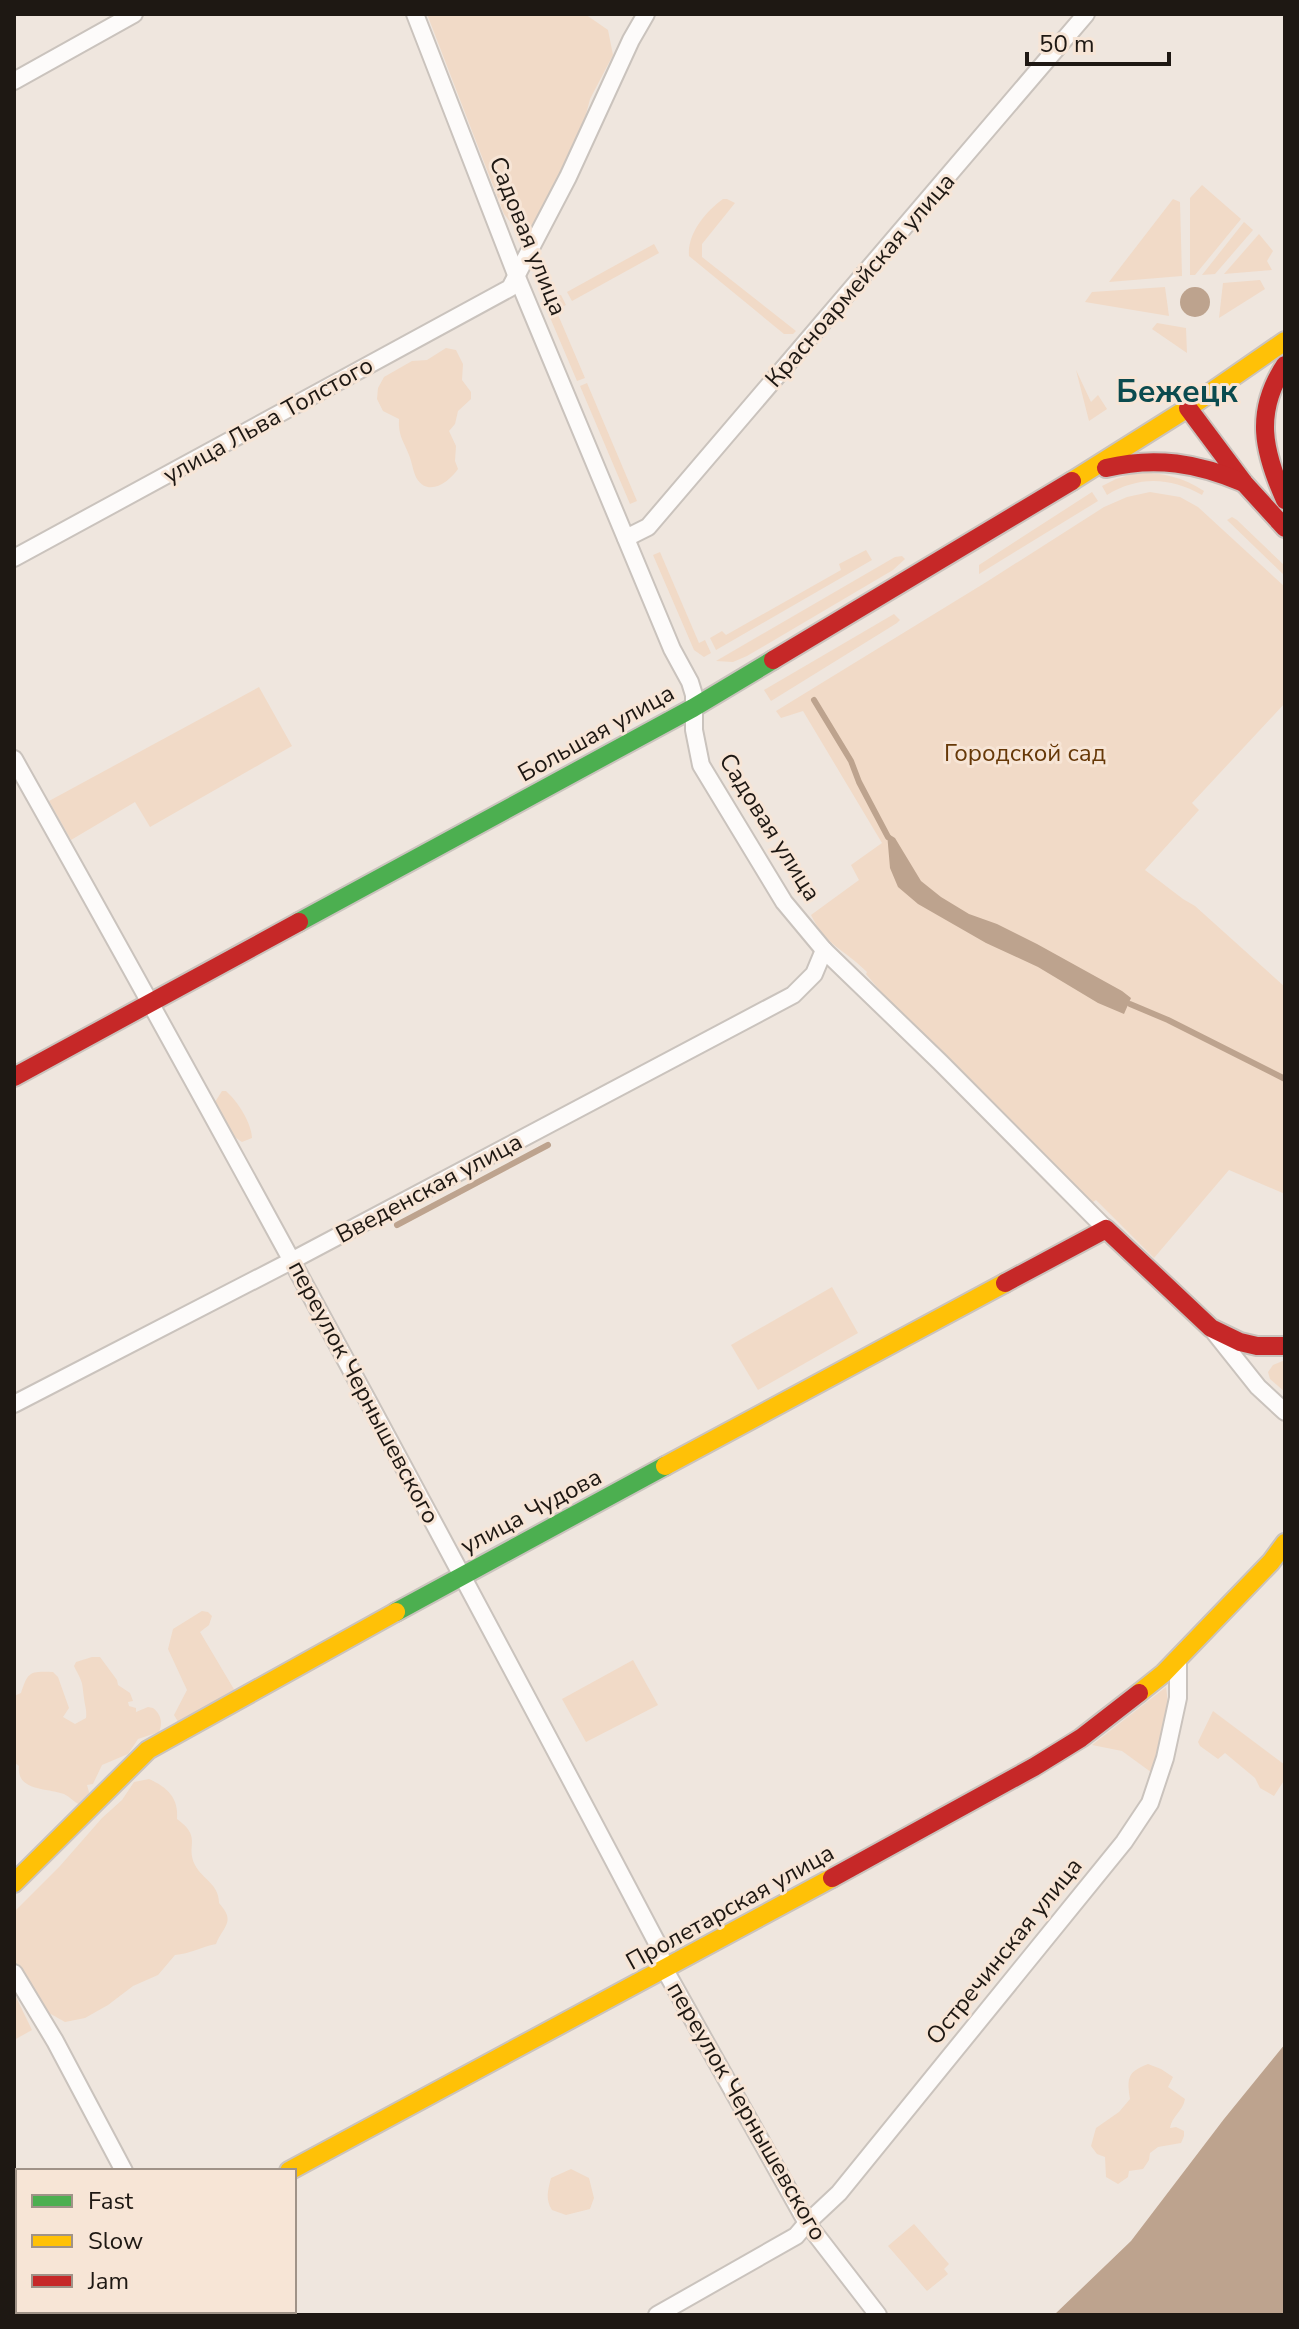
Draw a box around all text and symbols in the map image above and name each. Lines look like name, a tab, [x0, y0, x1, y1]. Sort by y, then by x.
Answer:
scale bar	[1027, 16, 1169, 66]
text: 50 m	[1039, 28, 1095, 60]
street label: Садовая улица	[482, 152, 574, 320]
street label: Красноармейская улица	[758, 166, 962, 394]
street label: улица Льва Толстого	[157, 349, 379, 491]
district label: Бежецк	[1116, 370, 1239, 413]
street label: Большая улица	[512, 677, 680, 789]
park label: Городской сад	[944, 737, 1106, 769]
street label: Садовая улица	[712, 747, 828, 907]
street label: Введенская улица	[330, 1125, 528, 1251]
street label: переулок Чернышевского	[281, 1255, 447, 1529]
street label: улица Чудова	[455, 1460, 607, 1562]
street label: Пролетарская улица	[620, 1836, 840, 1978]
street label: Остречинская улица	[919, 1851, 1089, 2051]
street label: переулок Чернышевского	[660, 1976, 834, 2246]
legend	[16, 2169, 296, 2313]
text: Fast	[88, 2185, 134, 2217]
text: Slow	[88, 2225, 143, 2257]
text: Jam	[87, 2265, 129, 2297]

